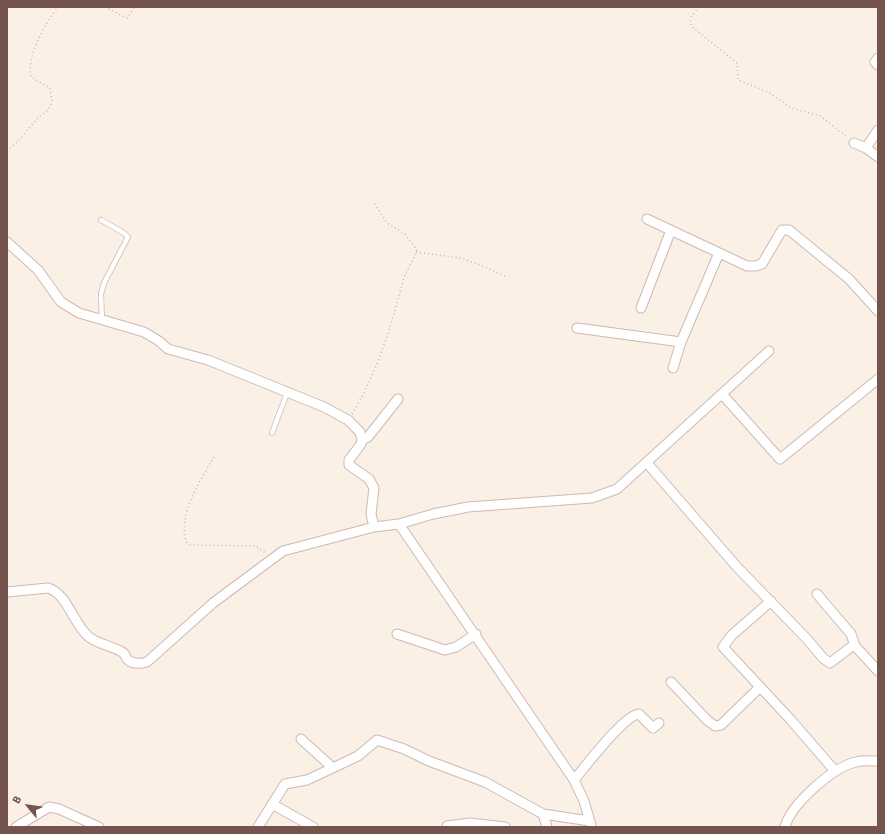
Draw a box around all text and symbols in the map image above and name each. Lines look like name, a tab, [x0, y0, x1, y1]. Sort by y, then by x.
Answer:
north arrow	[8, 786, 48, 826]
text: B	[10, 794, 24, 806]

